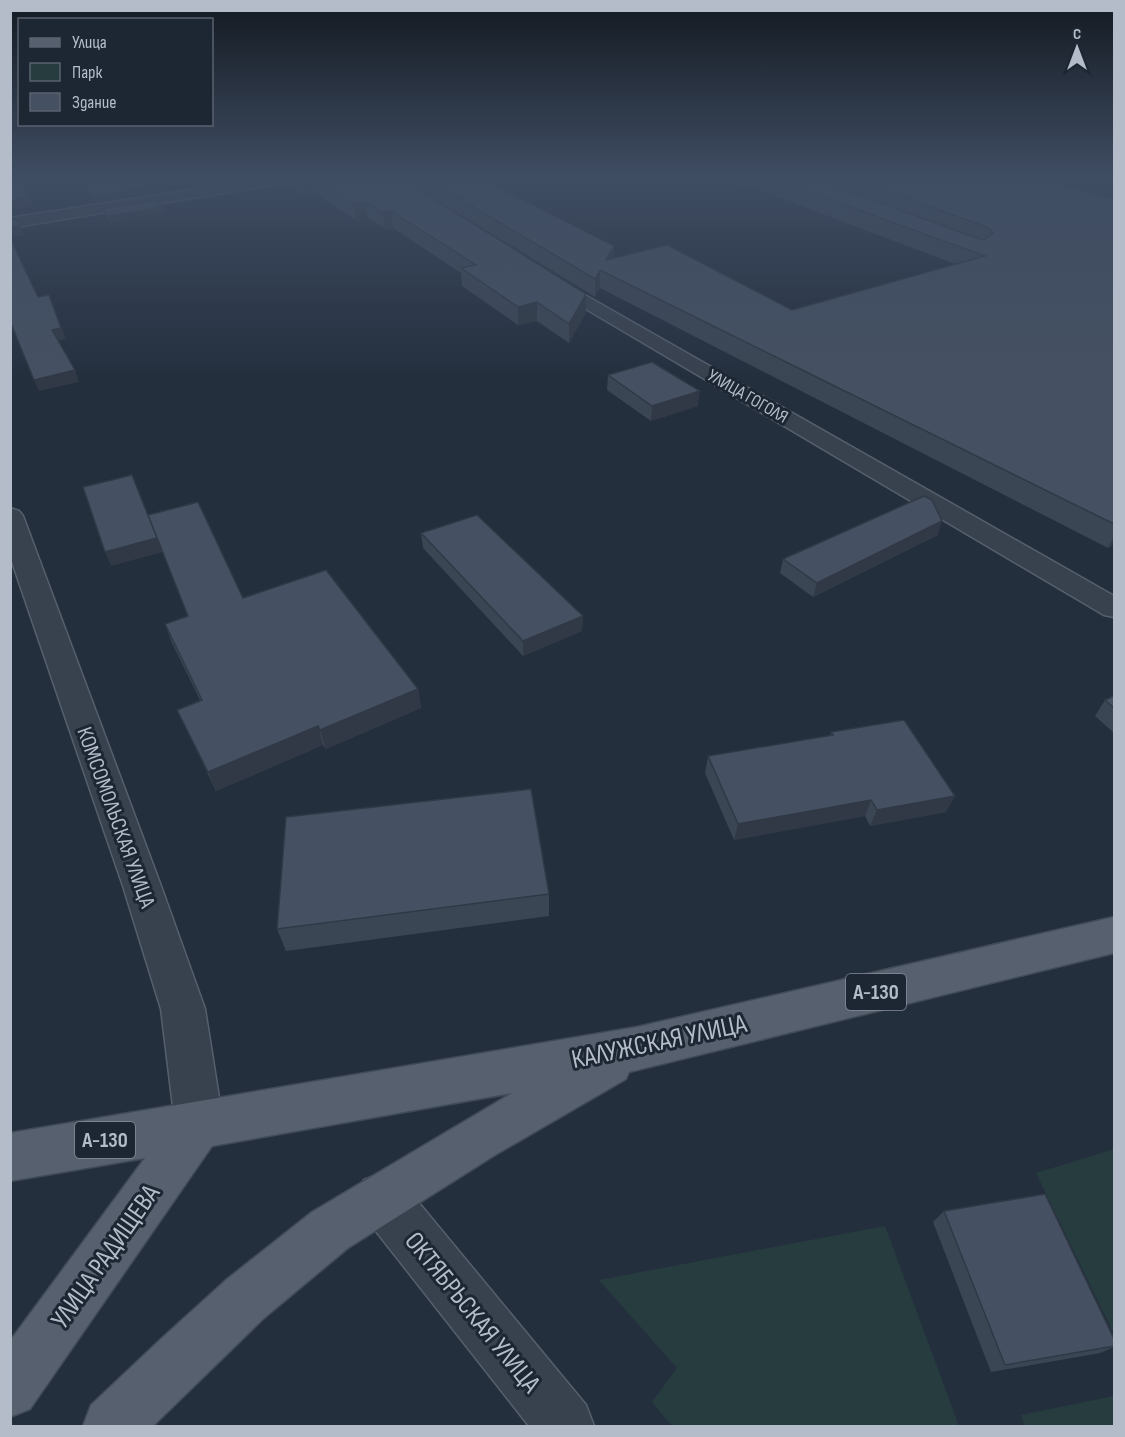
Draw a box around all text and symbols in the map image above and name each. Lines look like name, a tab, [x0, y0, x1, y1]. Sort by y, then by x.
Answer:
legend	[18, 18, 213, 126]
north arrow	[1047, 18, 1107, 78]
text: С	[1073, 25, 1081, 44]
text: Улица	[72, 32, 107, 53]
text: Парк	[72, 62, 103, 83]
text: Здание	[72, 92, 117, 113]
street label: УЛИЦА ГОГОЛЯ	[704, 365, 792, 428]
street label: КОМСОМОЛЬСКАЯ УЛИЦА	[70, 723, 161, 912]
road number: А-130	[846, 974, 906, 1010]
street label: КАЛУЖСКАЯ УЛИЦА	[569, 1008, 750, 1076]
road number: А-130	[75, 1122, 135, 1158]
street label: УЛИЦА РАДИЩЕВА	[45, 1178, 167, 1334]
street label: ОКТЯБРЬСКАЯ УЛИЦА	[398, 1226, 547, 1400]

